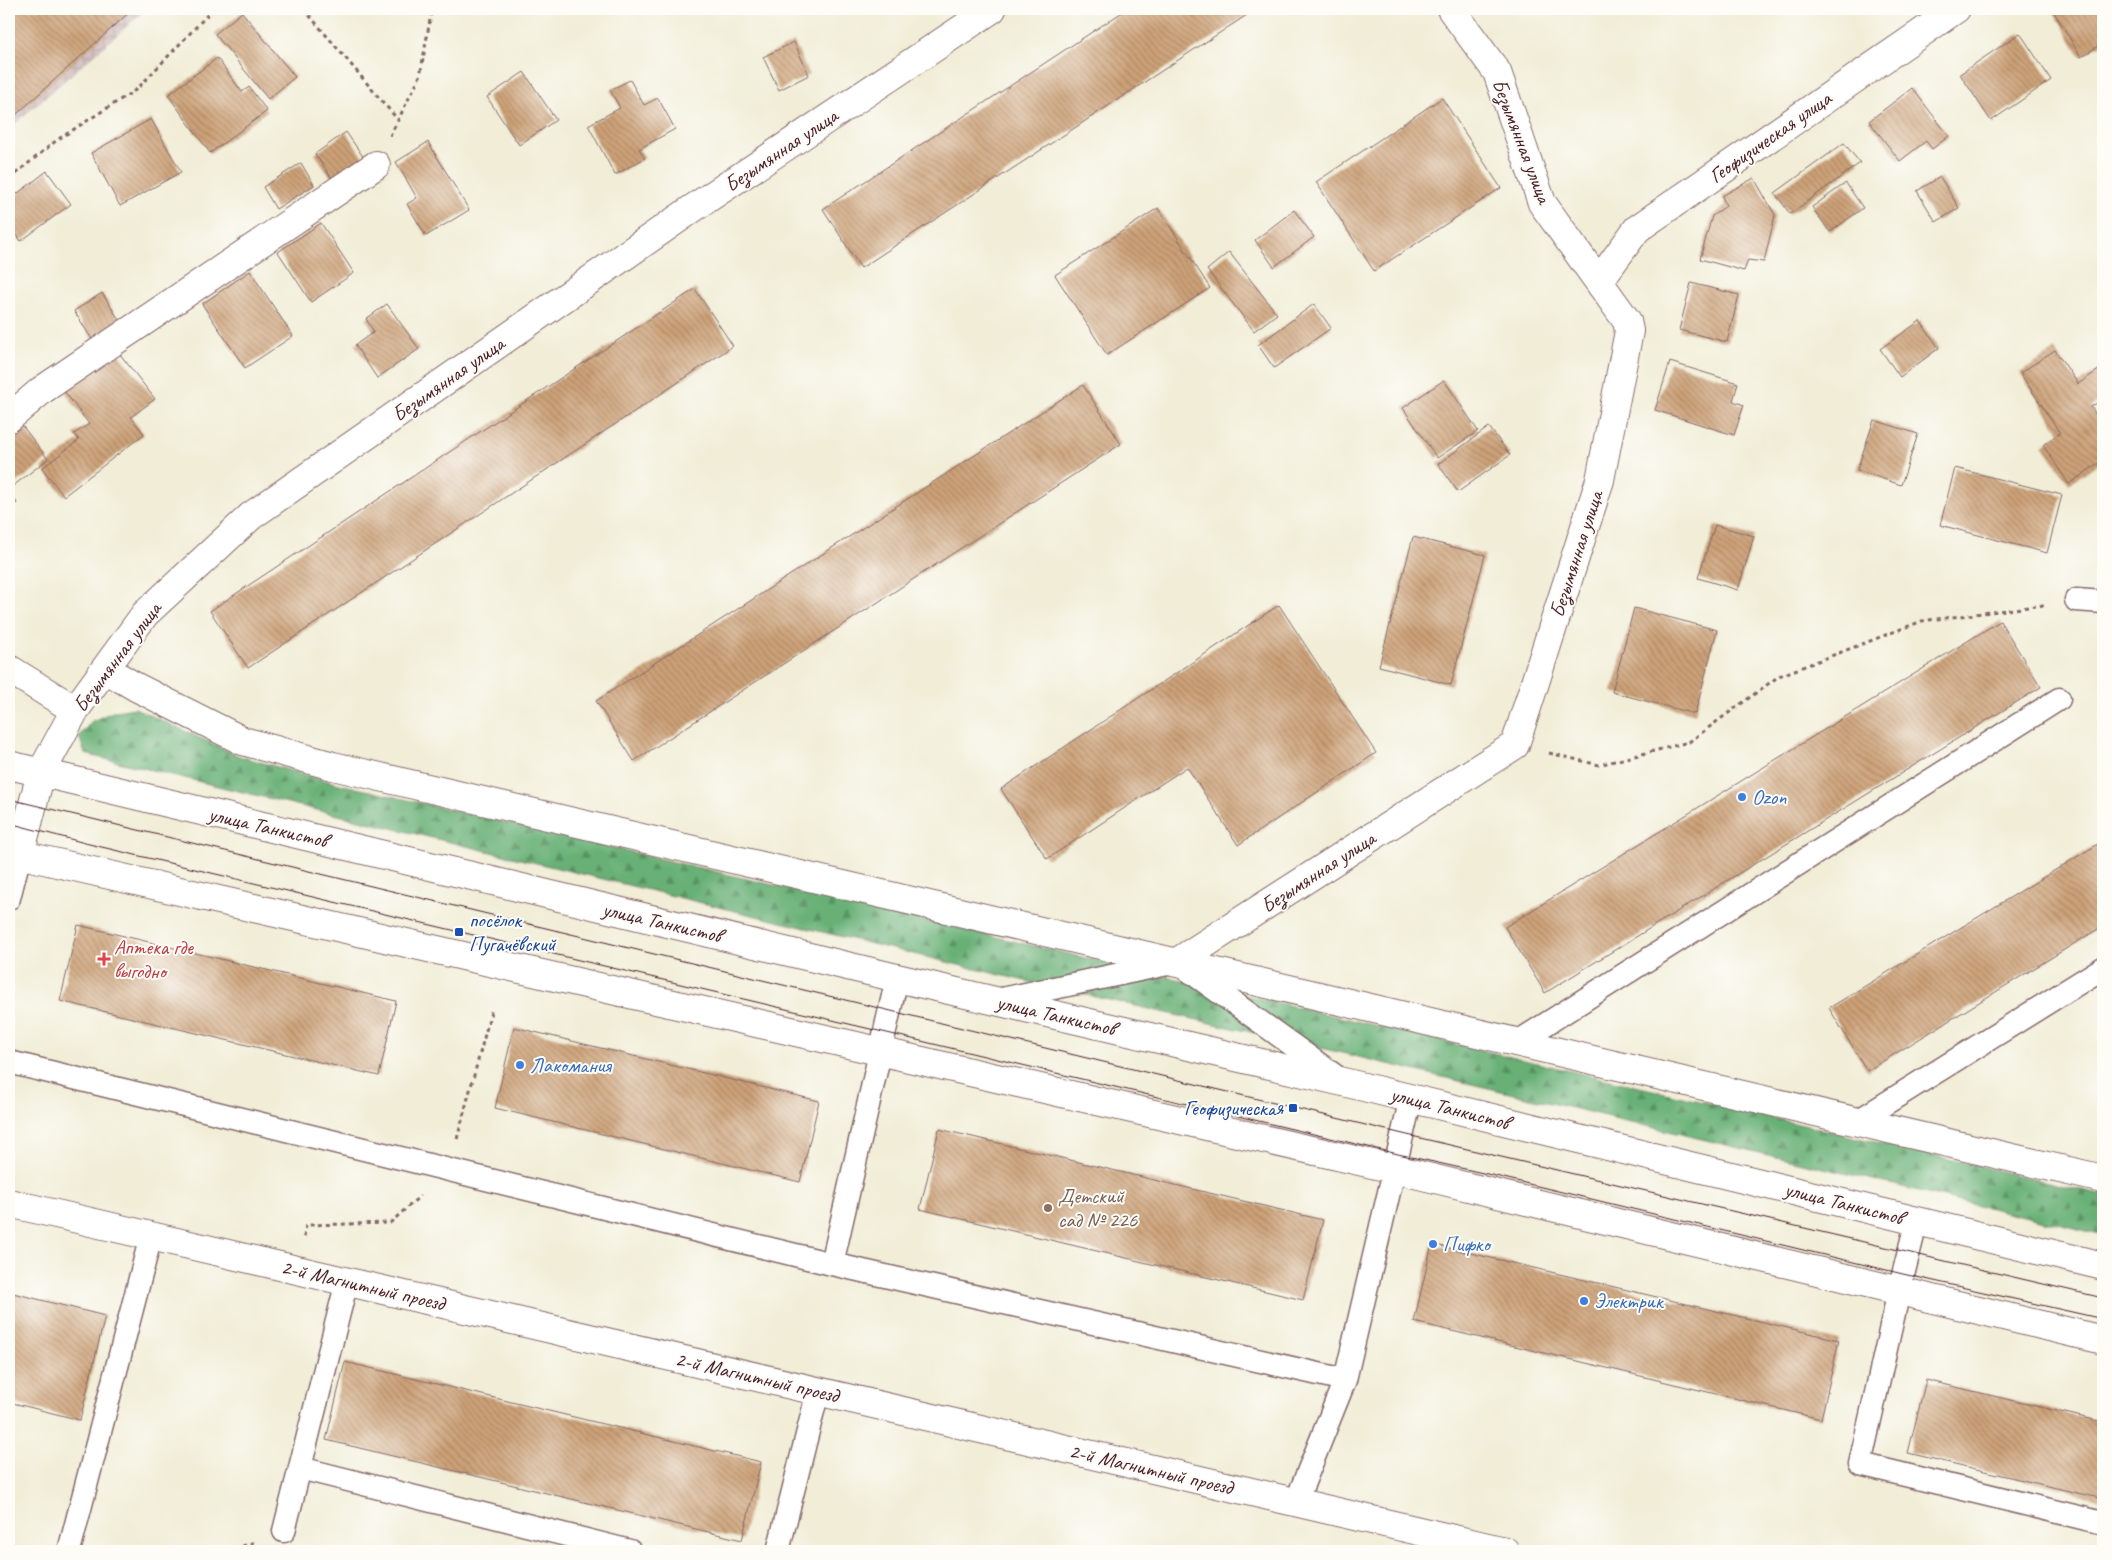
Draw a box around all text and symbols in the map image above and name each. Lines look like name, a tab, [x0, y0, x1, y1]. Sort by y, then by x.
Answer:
street label: Безымянная улица	[1485, 75, 1558, 209]
street label: Геофизическая улица	[1704, 84, 1838, 189]
street label: Безымянная улица	[719, 101, 845, 198]
street label: Безымянная улица	[387, 329, 512, 428]
street label: Безымянная улица	[1543, 485, 1610, 621]
street label: Безымянная улица	[67, 595, 169, 718]
place label: Ozon	[1752, 784, 1787, 810]
marker: Ozon	[1736, 791, 1748, 803]
street label: улица Танкистов	[204, 800, 334, 854]
street label: Безымянная улица	[1256, 824, 1383, 919]
street label: улица Танкистов	[598, 895, 728, 949]
place label: посёлок Пугачёвский	[469, 907, 557, 957]
marker: посёлок Пугачёвский	[453, 926, 465, 938]
place label: Аптека где выгодно	[114, 934, 194, 984]
marker: Аптека где выгодно	[98, 953, 110, 965]
street label: улица Танкистов	[992, 988, 1122, 1042]
place label: Лакомания	[530, 1052, 612, 1078]
marker: Лакомания	[514, 1059, 526, 1071]
street label: улица Танкистов	[1386, 1080, 1516, 1136]
place label: Геофизическая	[1184, 1095, 1284, 1121]
marker: Геофизическая	[1287, 1102, 1299, 1114]
street label: улица Танкистов	[1780, 1175, 1910, 1231]
place label: Детский сад № 226	[1058, 1183, 1138, 1233]
marker: Детский сад № 226	[1042, 1202, 1054, 1214]
place label: Пифко	[1443, 1231, 1493, 1257]
marker: Пифко	[1427, 1238, 1439, 1250]
street label: 2-й Магнитный проезд	[279, 1254, 450, 1317]
place label: Электрик	[1594, 1288, 1665, 1314]
marker: Электрик	[1578, 1295, 1590, 1307]
street label: 2-й Магнитный проезд	[673, 1346, 844, 1409]
street label: 2-й Магнитный проезд	[1067, 1438, 1238, 1501]

